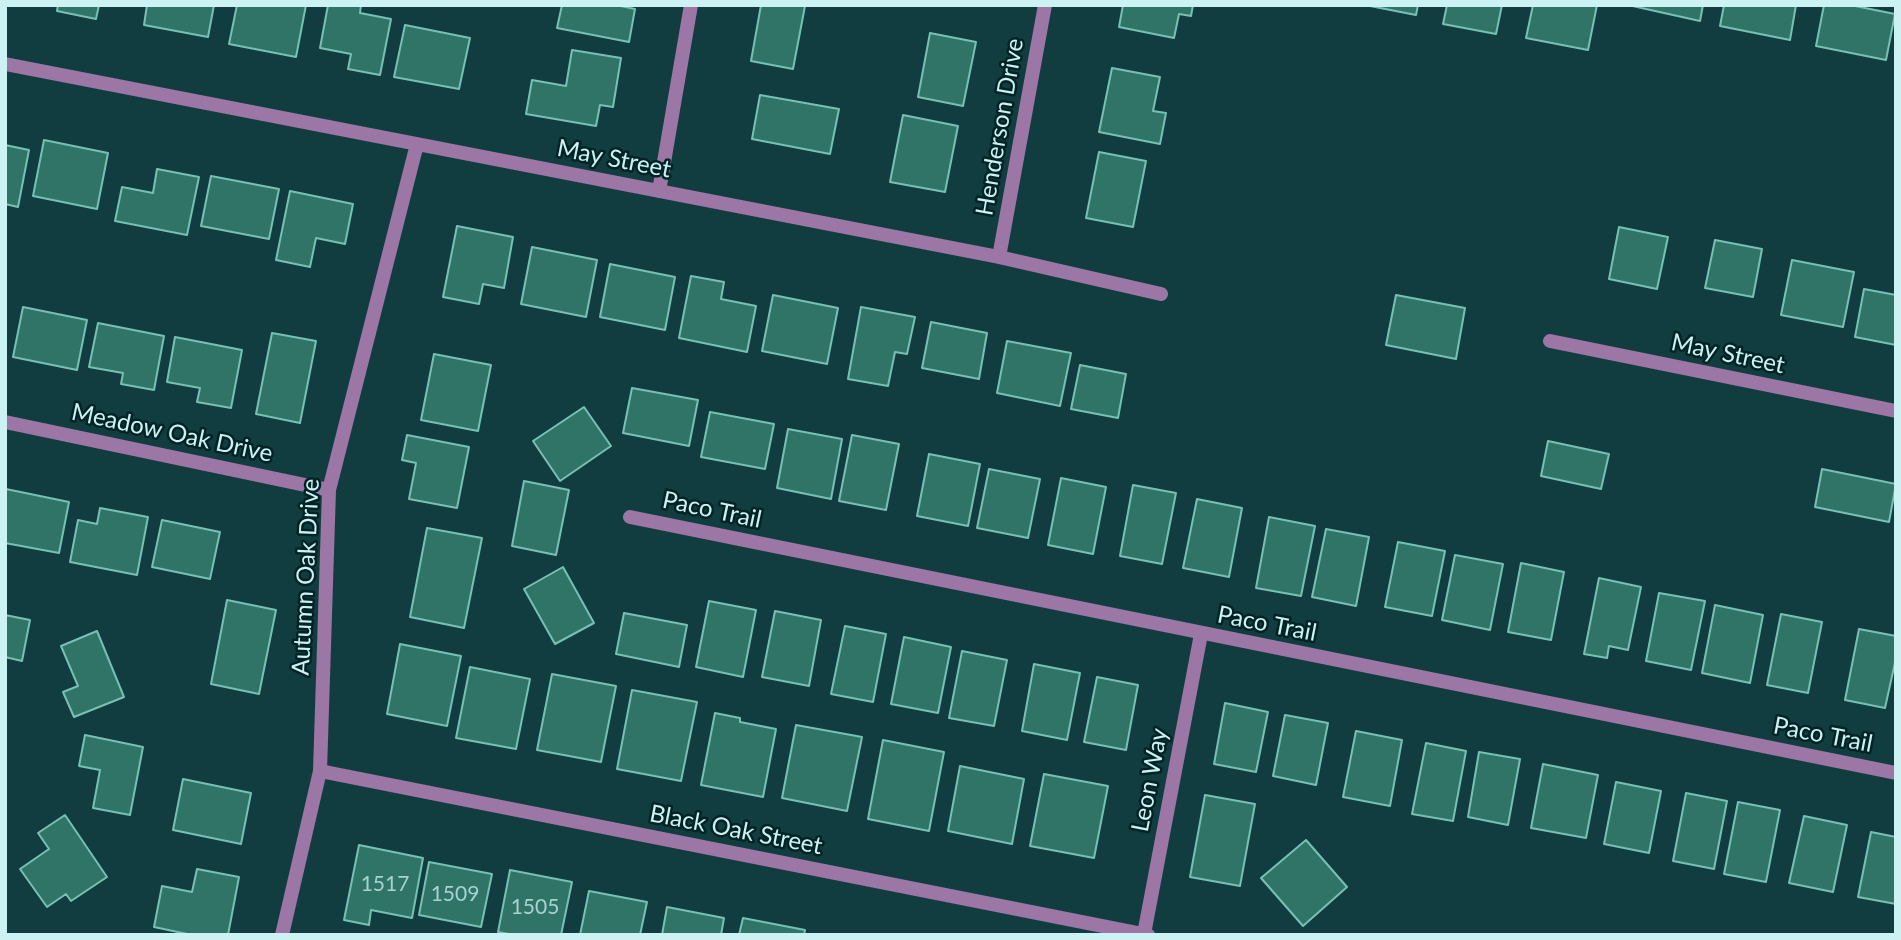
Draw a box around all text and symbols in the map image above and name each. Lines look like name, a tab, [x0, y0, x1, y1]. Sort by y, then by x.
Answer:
street label: Henderson Drive	[970, 36, 1030, 218]
street label: May Street	[555, 134, 673, 184]
street label: May Street	[1669, 328, 1787, 380]
street label: Meadow Oak Drive	[69, 398, 275, 468]
street label: Autumn Oak Drive	[286, 478, 326, 676]
street label: Paco Trail	[660, 485, 764, 535]
street label: Paco Trail	[1215, 600, 1319, 648]
street label: Paco Trail	[1771, 711, 1875, 759]
street label: Leon Way	[1126, 726, 1174, 834]
street label: Black Oak Street	[647, 799, 825, 861]
house number: 1517	[361, 871, 409, 897]
house number: 1509	[431, 881, 479, 907]
house number: 1505	[511, 894, 559, 920]

